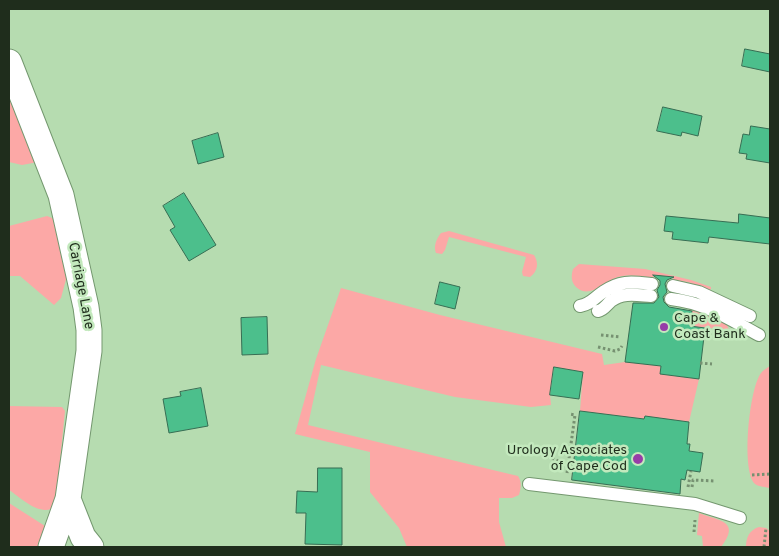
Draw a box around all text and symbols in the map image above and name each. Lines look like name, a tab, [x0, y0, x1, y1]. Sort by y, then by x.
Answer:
street label: Carriage Lane	[63, 241, 97, 331]
place label: Cape & Coast Bank	[674, 311, 746, 344]
marker: Cape & Coast Bank	[658, 321, 670, 333]
place label: Urology Associates of Cape Cod	[507, 443, 627, 476]
marker: Urology Associates of Cape Cod	[631, 452, 645, 466]

